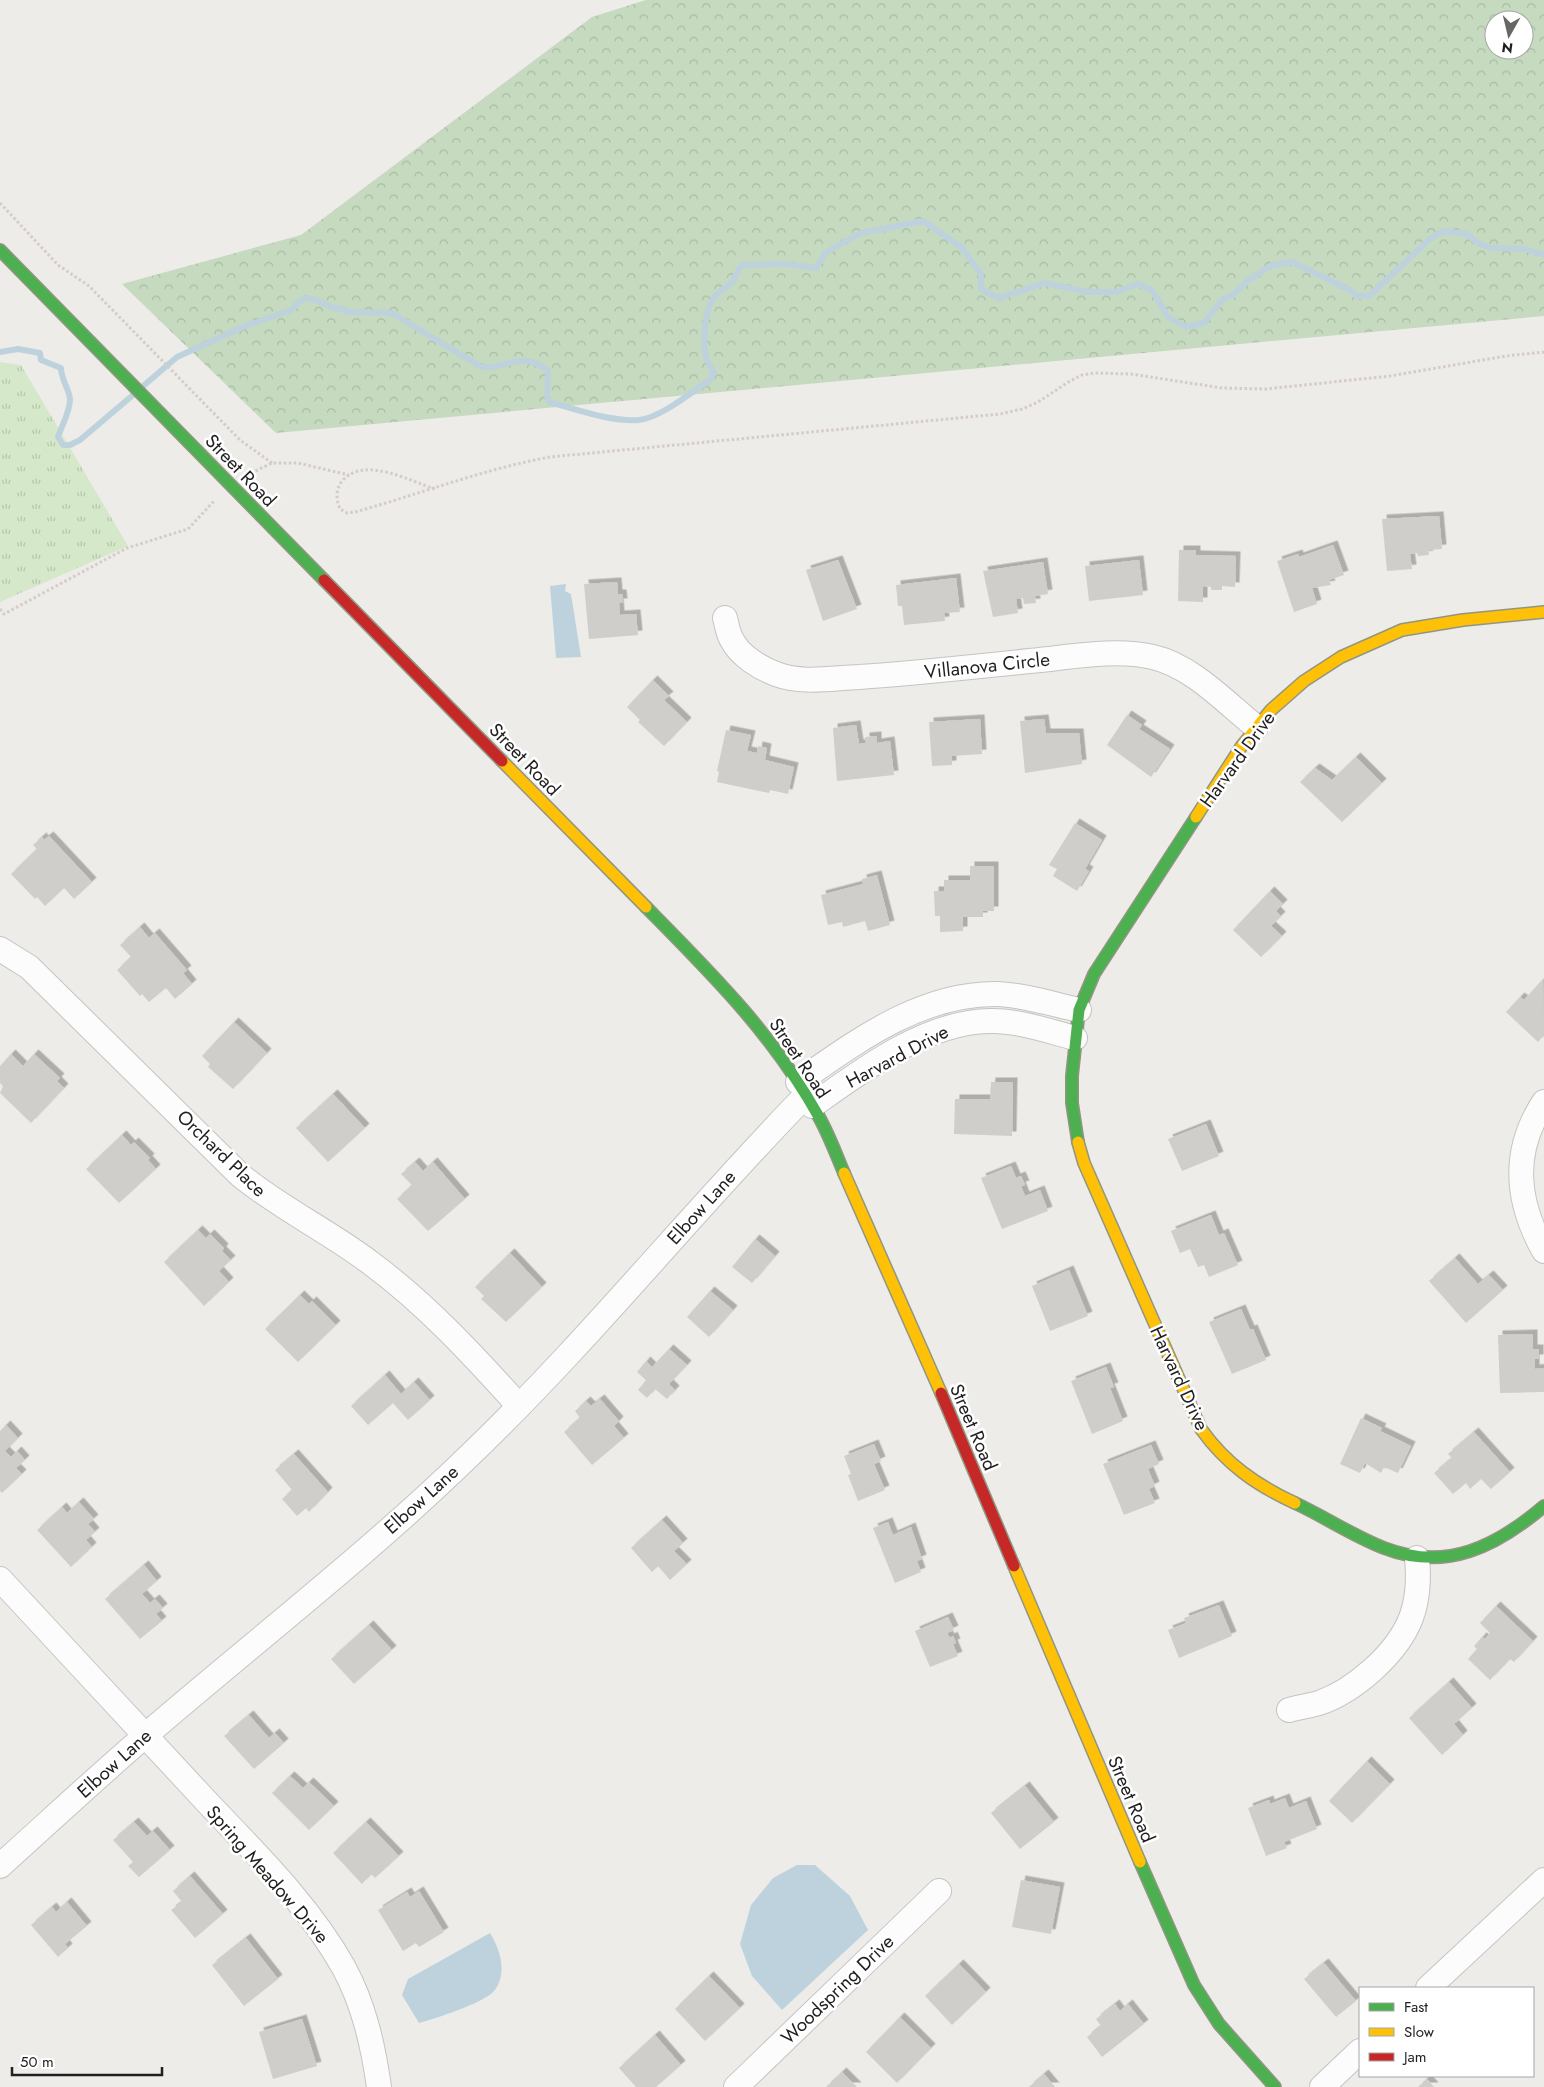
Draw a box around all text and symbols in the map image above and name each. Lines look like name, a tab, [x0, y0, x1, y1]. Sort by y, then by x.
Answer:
north arrow	[1484, 10, 1534, 60]
text: N	[1500, 37, 1514, 59]
street label: Street Road	[199, 428, 282, 513]
street label: Villanova Circle	[923, 645, 1051, 686]
street label: Harvard Drive	[1193, 706, 1282, 813]
street label: Street Road	[483, 717, 566, 802]
street label: Street Road	[763, 1013, 837, 1104]
street label: Harvard Drive	[841, 1018, 953, 1095]
street label: Orchard Place	[171, 1104, 273, 1203]
street label: Elbow Lane	[661, 1164, 742, 1250]
street label: Harvard Drive	[1144, 1321, 1216, 1435]
street label: Street Road	[943, 1380, 1004, 1475]
street label: Elbow Lane	[378, 1458, 465, 1540]
street label: Elbow Lane	[71, 1722, 158, 1804]
street label: Street Road	[1101, 1752, 1162, 1847]
street label: Spring Meadow Drive	[200, 1799, 335, 1949]
street label: Woodspring Drive	[775, 1928, 900, 2050]
legend	[1359, 1987, 1534, 2077]
text: Fast	[1404, 1996, 1428, 2018]
text: Slow	[1404, 2021, 1435, 2043]
scale bar	[12, 2044, 162, 2076]
text: Jam	[1402, 2046, 1427, 2068]
text: 50 m	[20, 2051, 54, 2073]

